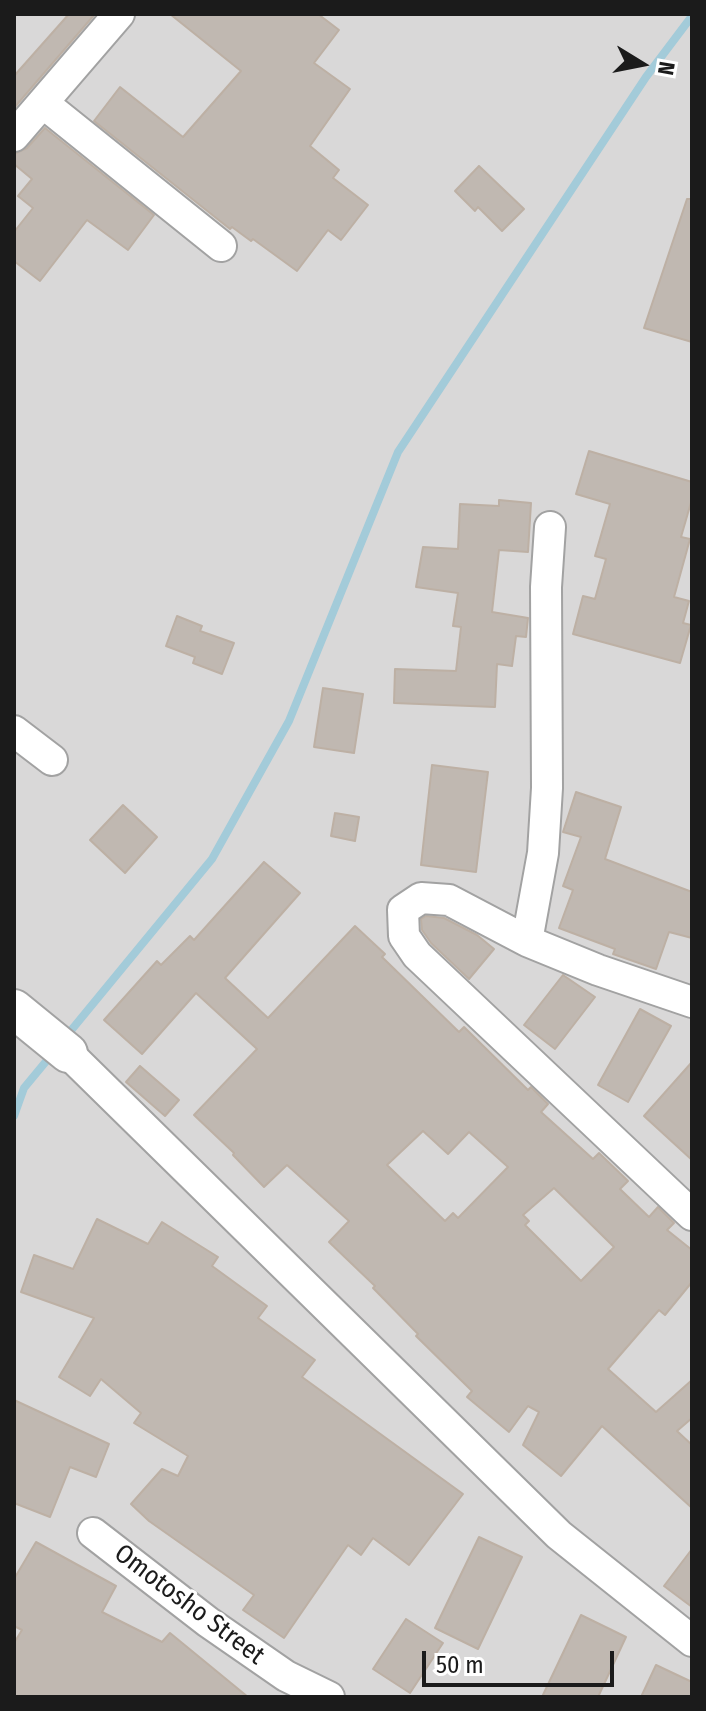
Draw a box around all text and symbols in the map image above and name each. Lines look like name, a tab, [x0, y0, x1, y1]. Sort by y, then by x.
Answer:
north arrow	[602, 24, 682, 104]
text: N	[652, 59, 681, 77]
street label: Omotosho Street	[108, 1538, 270, 1672]
scale bar	[426, 1635, 618, 1685]
text: 50 m	[436, 1651, 484, 1679]

